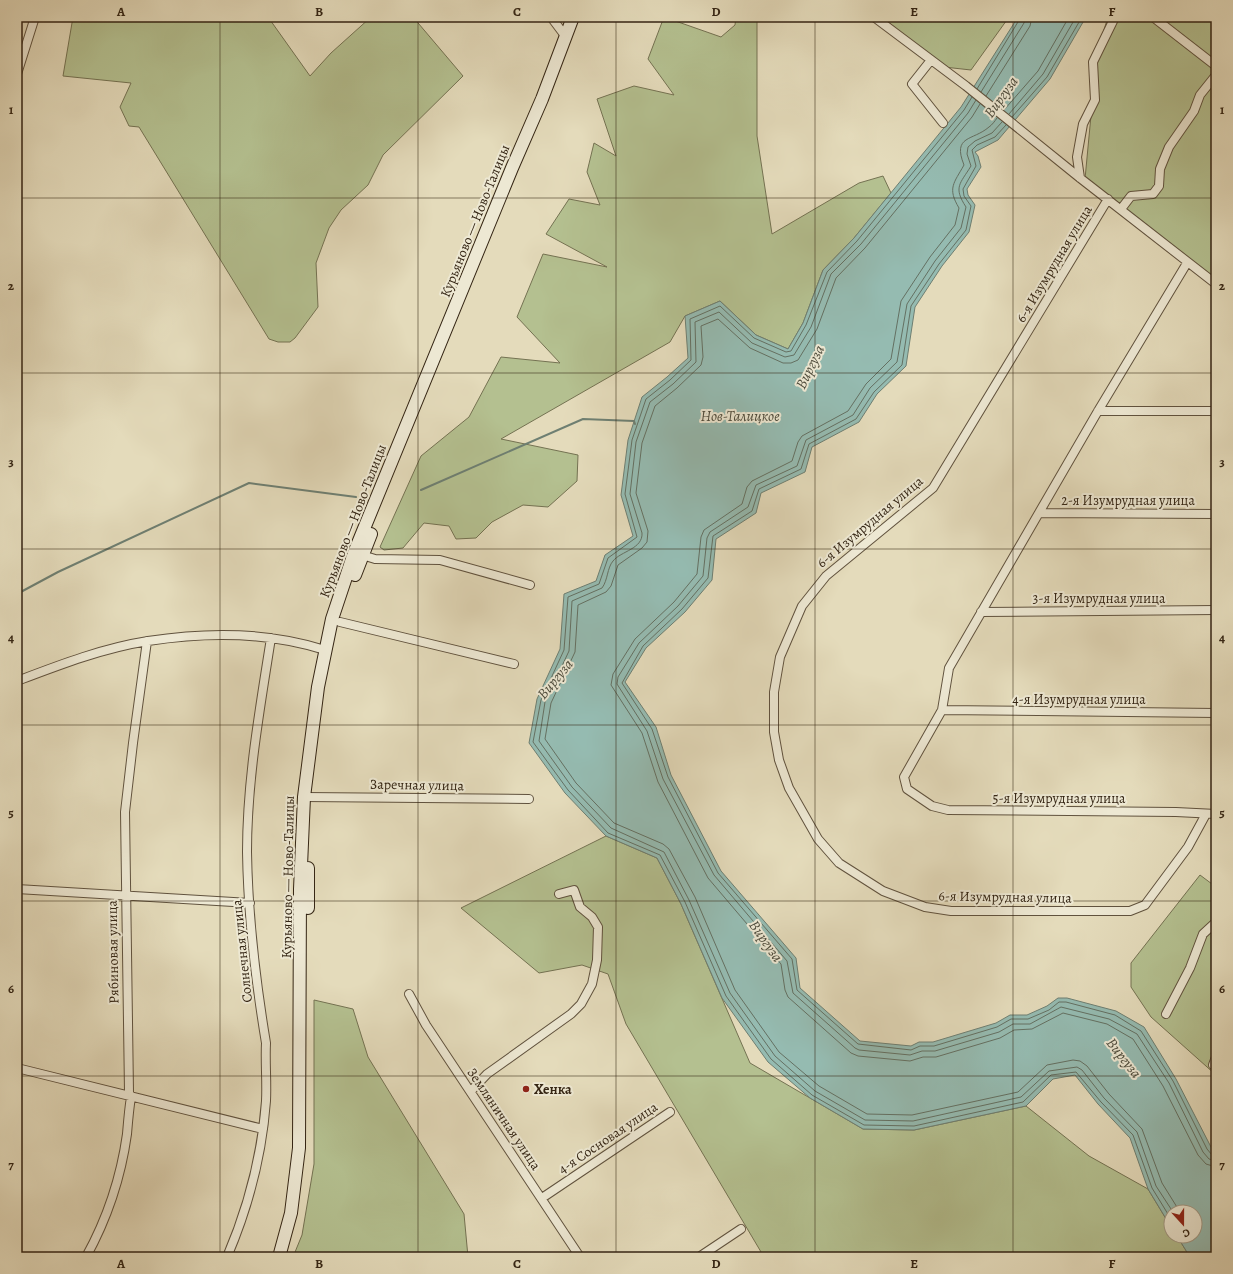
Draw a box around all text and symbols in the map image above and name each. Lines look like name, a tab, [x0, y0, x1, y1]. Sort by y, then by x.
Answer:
text: A	[116, 3, 126, 20]
text: B	[315, 3, 323, 20]
text: C	[513, 3, 521, 20]
text: D	[711, 3, 721, 20]
text: E	[910, 3, 918, 20]
text: F	[1109, 3, 1116, 20]
water label: Виргуза	[979, 72, 1023, 122]
text: 1	[9, 101, 14, 118]
text: 1	[1220, 101, 1225, 118]
street label: Курьяново — Ново-Талицы	[436, 142, 514, 300]
street label: 6-я Изумрудная улица	[1011, 201, 1097, 326]
text: 2	[8, 277, 15, 294]
text: 2	[1219, 277, 1226, 294]
water label: Виргуза	[791, 342, 829, 392]
water label: Нов-Талицкое	[700, 406, 780, 426]
street label: Курьяново — Ново-Талицы	[315, 442, 391, 600]
text: 3	[8, 453, 14, 470]
text: 3	[1219, 453, 1225, 470]
street label: 6-я Изумрудная улица	[813, 471, 928, 572]
street label: 2-я Изумрудная улица	[1061, 491, 1195, 510]
street label: 3-я Изумрудная улица	[1033, 589, 1166, 608]
text: 4	[8, 629, 14, 646]
text: 4	[1219, 629, 1225, 646]
water label: Виргуза	[532, 655, 578, 703]
street label: 4-я Изумрудная улица	[1012, 690, 1146, 709]
street label: Заречная улица	[370, 775, 465, 795]
street label: 5-я Изумрудная улица	[992, 789, 1126, 808]
street label: Курьяново — Ново-Талицы	[277, 795, 299, 959]
text: 5	[8, 804, 14, 821]
text: 5	[1219, 804, 1225, 821]
street label: 6-я Изумрудная улица	[938, 886, 1072, 908]
street label: Солнечная улица	[227, 898, 257, 1004]
street label: Рябиновая улица	[103, 899, 123, 1004]
water label: Виргуза	[744, 916, 788, 966]
text: 6	[8, 980, 14, 997]
text: 6	[1219, 980, 1225, 997]
water label: Виргуза	[1102, 1034, 1146, 1082]
street label: Земляничная улица	[463, 1064, 546, 1174]
place label: Хенка	[534, 1080, 572, 1099]
marker: Хенка	[521, 1084, 531, 1094]
street label: 4-я Сосновая улица	[555, 1097, 662, 1178]
text: 7	[8, 1156, 14, 1173]
text: 7	[1219, 1156, 1225, 1173]
north arrow	[1163, 1204, 1203, 1244]
text: С	[1180, 1225, 1192, 1241]
text: A	[116, 1255, 126, 1272]
text: B	[315, 1255, 323, 1272]
text: C	[513, 1255, 521, 1272]
text: D	[711, 1255, 721, 1272]
text: E	[910, 1255, 918, 1272]
text: F	[1109, 1255, 1116, 1272]

